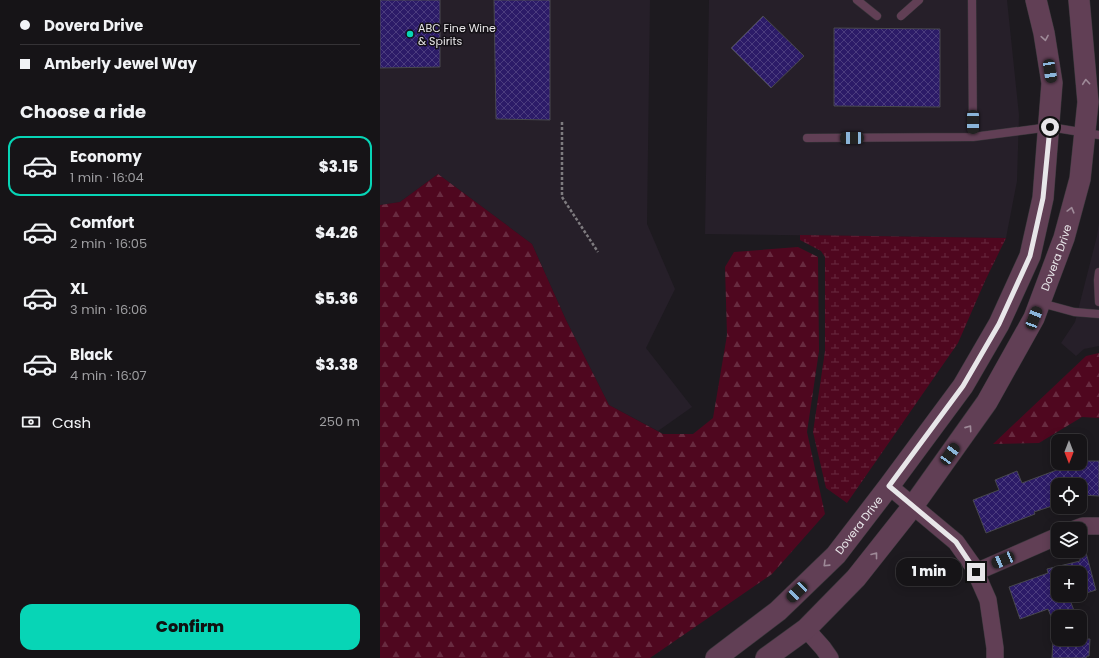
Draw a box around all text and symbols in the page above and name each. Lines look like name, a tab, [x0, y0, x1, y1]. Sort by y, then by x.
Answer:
text: Dovera Drive	[44, 15, 143, 36]
place label: ABC Fine Wine & Spirits	[418, 20, 496, 49]
marker: ABC Fine Wine & Spirits	[405, 29, 415, 39]
one-way arrow	[1040, 35, 1049, 41]
text: Amberly Jewel Way	[44, 53, 197, 74]
car	[1042, 58, 1058, 84]
one-way arrow	[1082, 79, 1091, 85]
text: Choose a ride	[20, 99, 146, 124]
car	[967, 110, 979, 134]
route start	[1041, 118, 1059, 136]
car	[840, 132, 864, 144]
text: Economy	[70, 146, 142, 167]
icon: car	[22, 148, 58, 184]
text: $3.15	[319, 156, 358, 177]
text: 1 min · 16:04	[70, 168, 144, 187]
one-way arrow	[1067, 207, 1075, 213]
text: Comfort	[70, 212, 134, 233]
icon: car	[22, 214, 58, 250]
text: $4.26	[315, 222, 358, 243]
street label: Dovera Drive	[1037, 222, 1075, 293]
text: 2 min · 16:05	[70, 234, 147, 253]
text: XL	[70, 278, 88, 299]
icon: car	[22, 280, 58, 316]
text: $5.36	[315, 288, 358, 309]
text: 3 min · 16:06	[70, 300, 147, 319]
car	[1024, 305, 1044, 331]
text: Black	[70, 344, 113, 365]
icon: car	[22, 346, 58, 382]
text: $3.38	[315, 354, 358, 375]
text: 4 min · 16:07	[70, 366, 147, 385]
icon: cash	[20, 411, 42, 433]
text: Cash	[52, 412, 91, 433]
text: 250 m	[319, 412, 360, 431]
one-way arrow	[964, 425, 971, 432]
north arrow	[1051, 434, 1087, 470]
map controls	[1051, 434, 1087, 646]
car	[938, 441, 962, 467]
button: locate	[1051, 478, 1087, 514]
street label: Dovera Drive	[831, 492, 887, 558]
button: layers	[1051, 522, 1087, 558]
car	[990, 550, 1016, 570]
one-way arrow	[870, 552, 877, 559]
callout: 1 min	[896, 558, 962, 586]
one-way arrow	[823, 560, 831, 567]
text: 1 min	[912, 562, 946, 581]
route end	[967, 563, 985, 581]
button: +	[1051, 566, 1087, 602]
car	[784, 579, 810, 605]
button: Confirm	[20, 604, 360, 650]
button: −	[1051, 610, 1087, 646]

